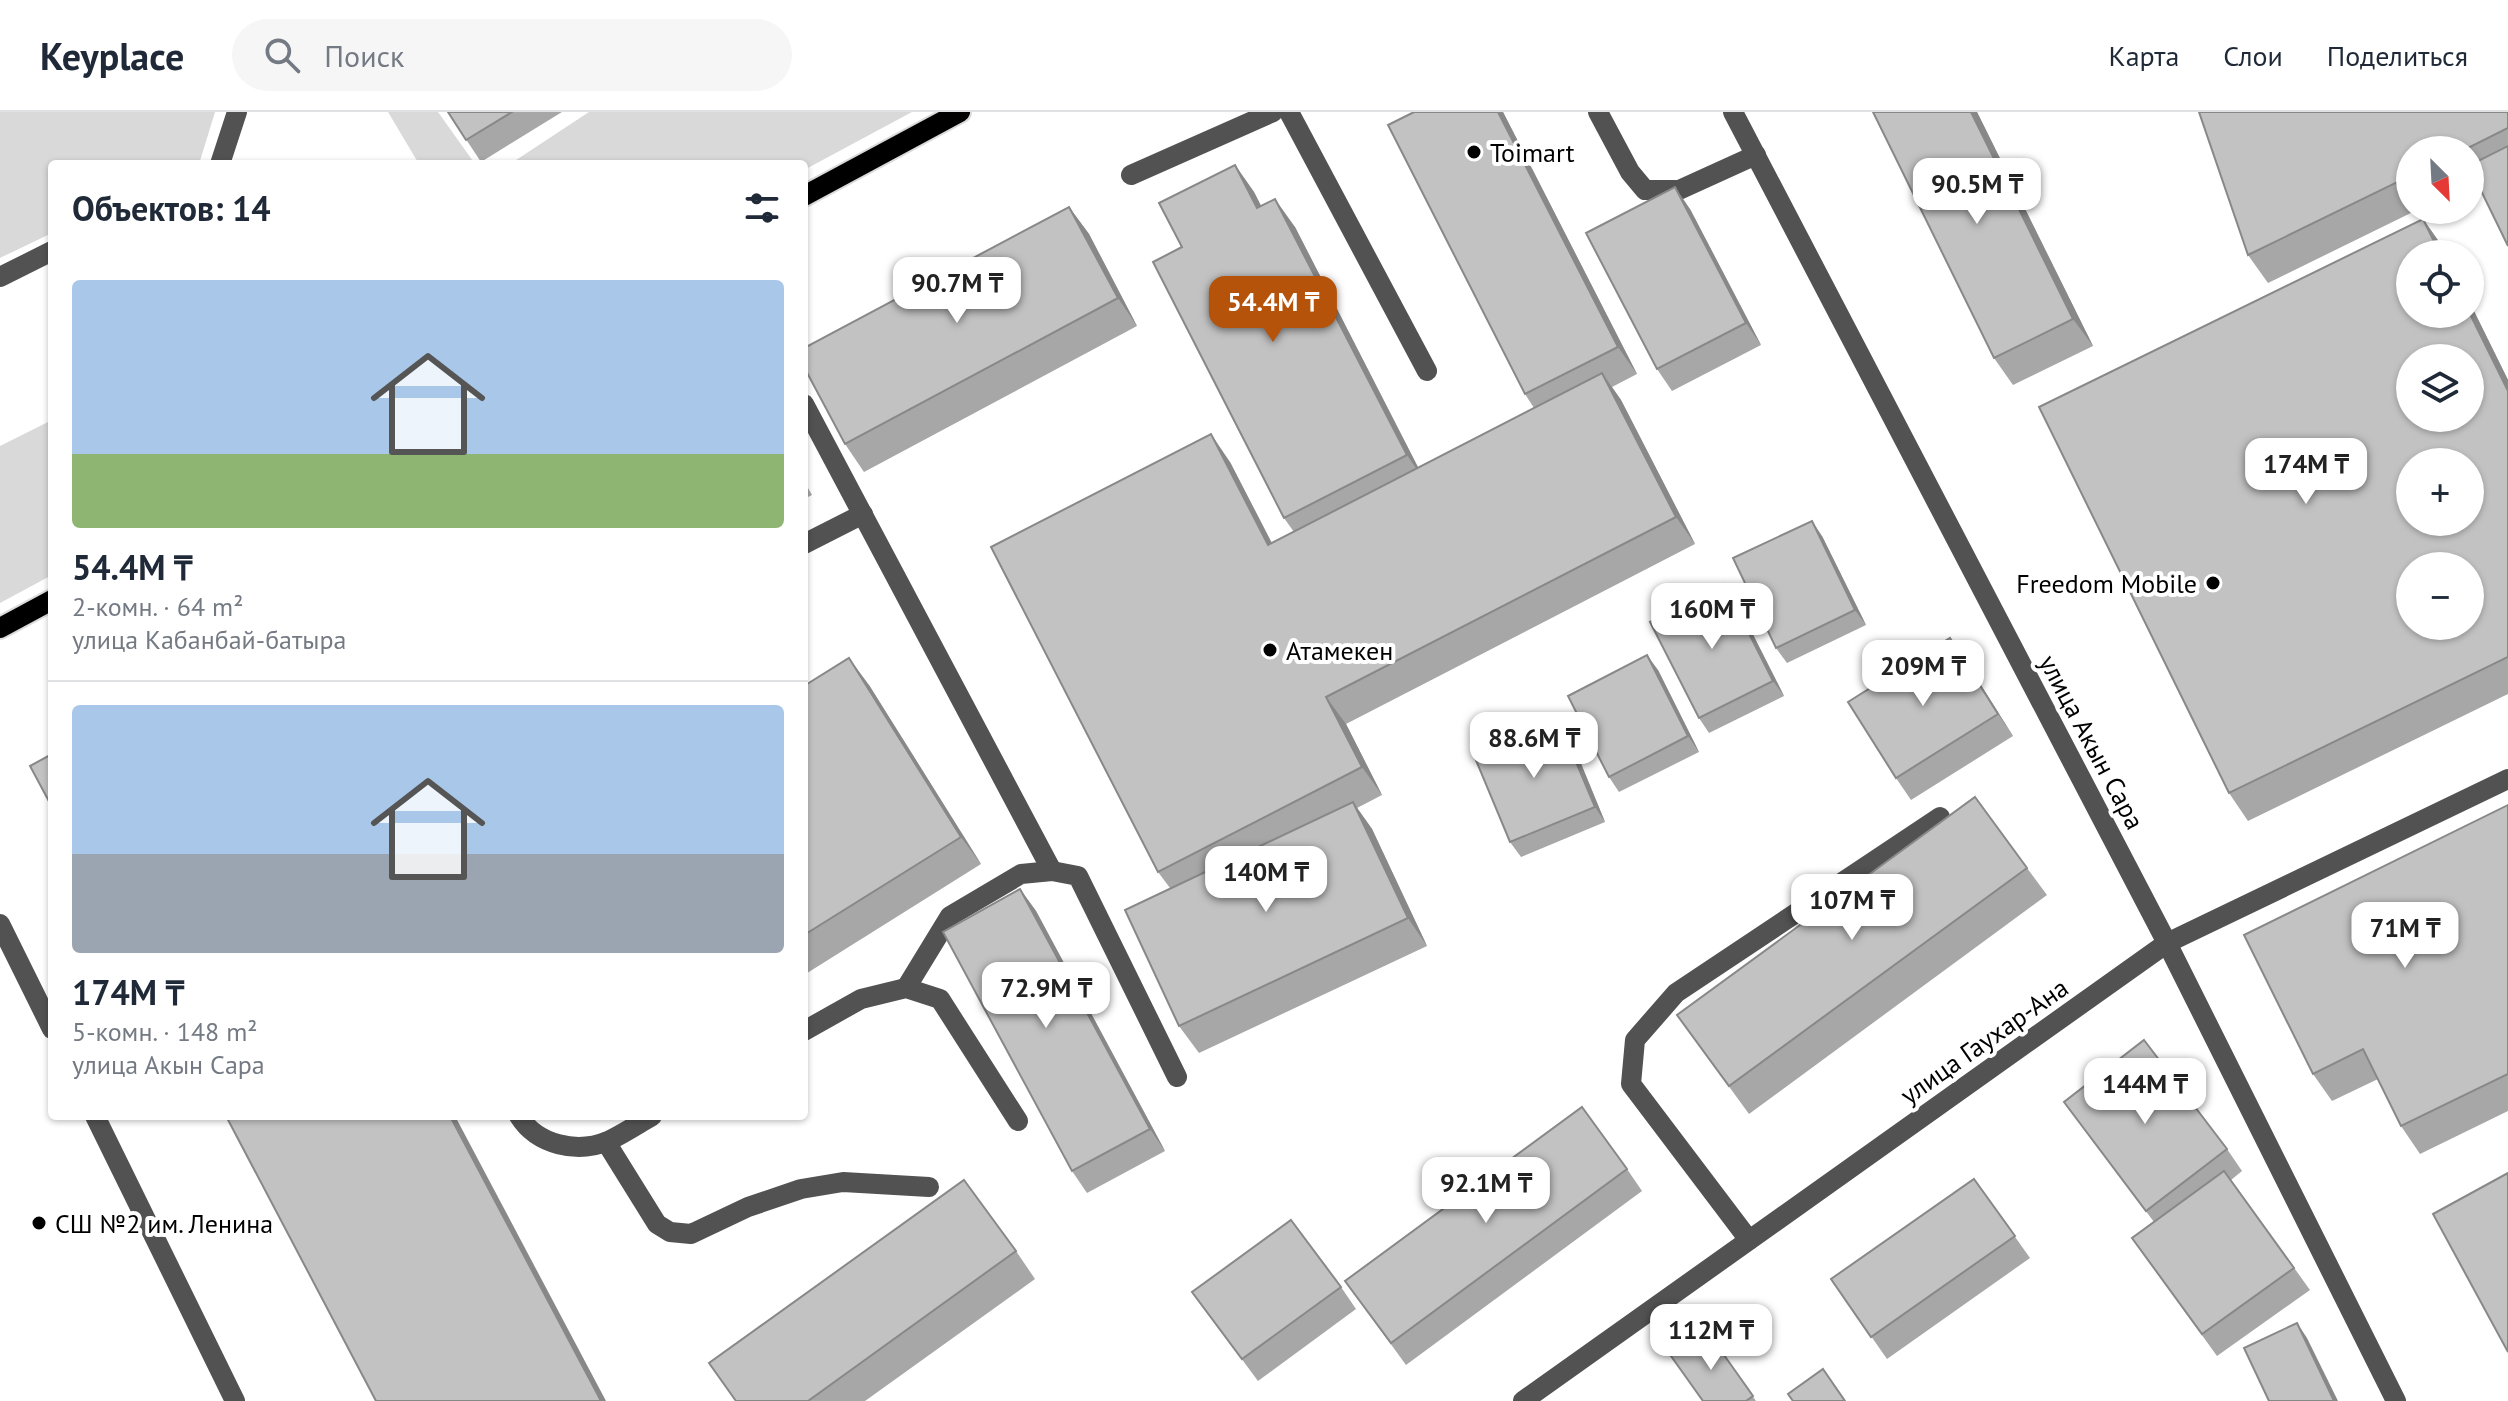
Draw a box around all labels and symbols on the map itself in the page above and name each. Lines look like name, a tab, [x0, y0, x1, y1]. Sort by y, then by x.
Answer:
place label: Toimart	[1490, 136, 1575, 169]
north arrow	[2396, 136, 2484, 224]
marker: Toimart	[1465, 143, 1483, 161]
pin: 90.5M ₸	[1903, 158, 2051, 226]
pin: 90.7M ₸	[883, 257, 1031, 325]
pin: 54.4M ₸	[1199, 276, 1347, 344]
pin: 174M ₸	[2241, 438, 2371, 506]
place label: Freedom Mobile	[2016, 567, 2197, 600]
marker: Freedom Mobile	[2204, 574, 2222, 592]
pin: 160M ₸	[1647, 583, 1777, 651]
place label: Атамекен	[1286, 634, 1393, 667]
pin: 209M ₸	[1858, 640, 1988, 708]
marker: Атамекен	[1261, 641, 1279, 659]
street label: улица Акын Сара	[2032, 649, 2152, 835]
pin: 88.6M ₸	[1460, 712, 1608, 780]
pin: 140M ₸	[1201, 846, 1331, 914]
pin: 107M ₸	[1787, 874, 1917, 942]
pin: 71M ₸	[2349, 902, 2461, 970]
pin: 72.9M ₸	[972, 962, 1120, 1030]
street label: улица Гаухар-Ана	[1894, 971, 2074, 1111]
pin: 144M ₸	[2080, 1058, 2210, 1126]
pin: 92.1M ₸	[1412, 1157, 1560, 1225]
place label: СШ №2 им. Ленина	[55, 1207, 273, 1240]
marker: СШ №2 им. Ленина	[30, 1214, 48, 1232]
pin: 112M ₸	[1646, 1304, 1776, 1372]

